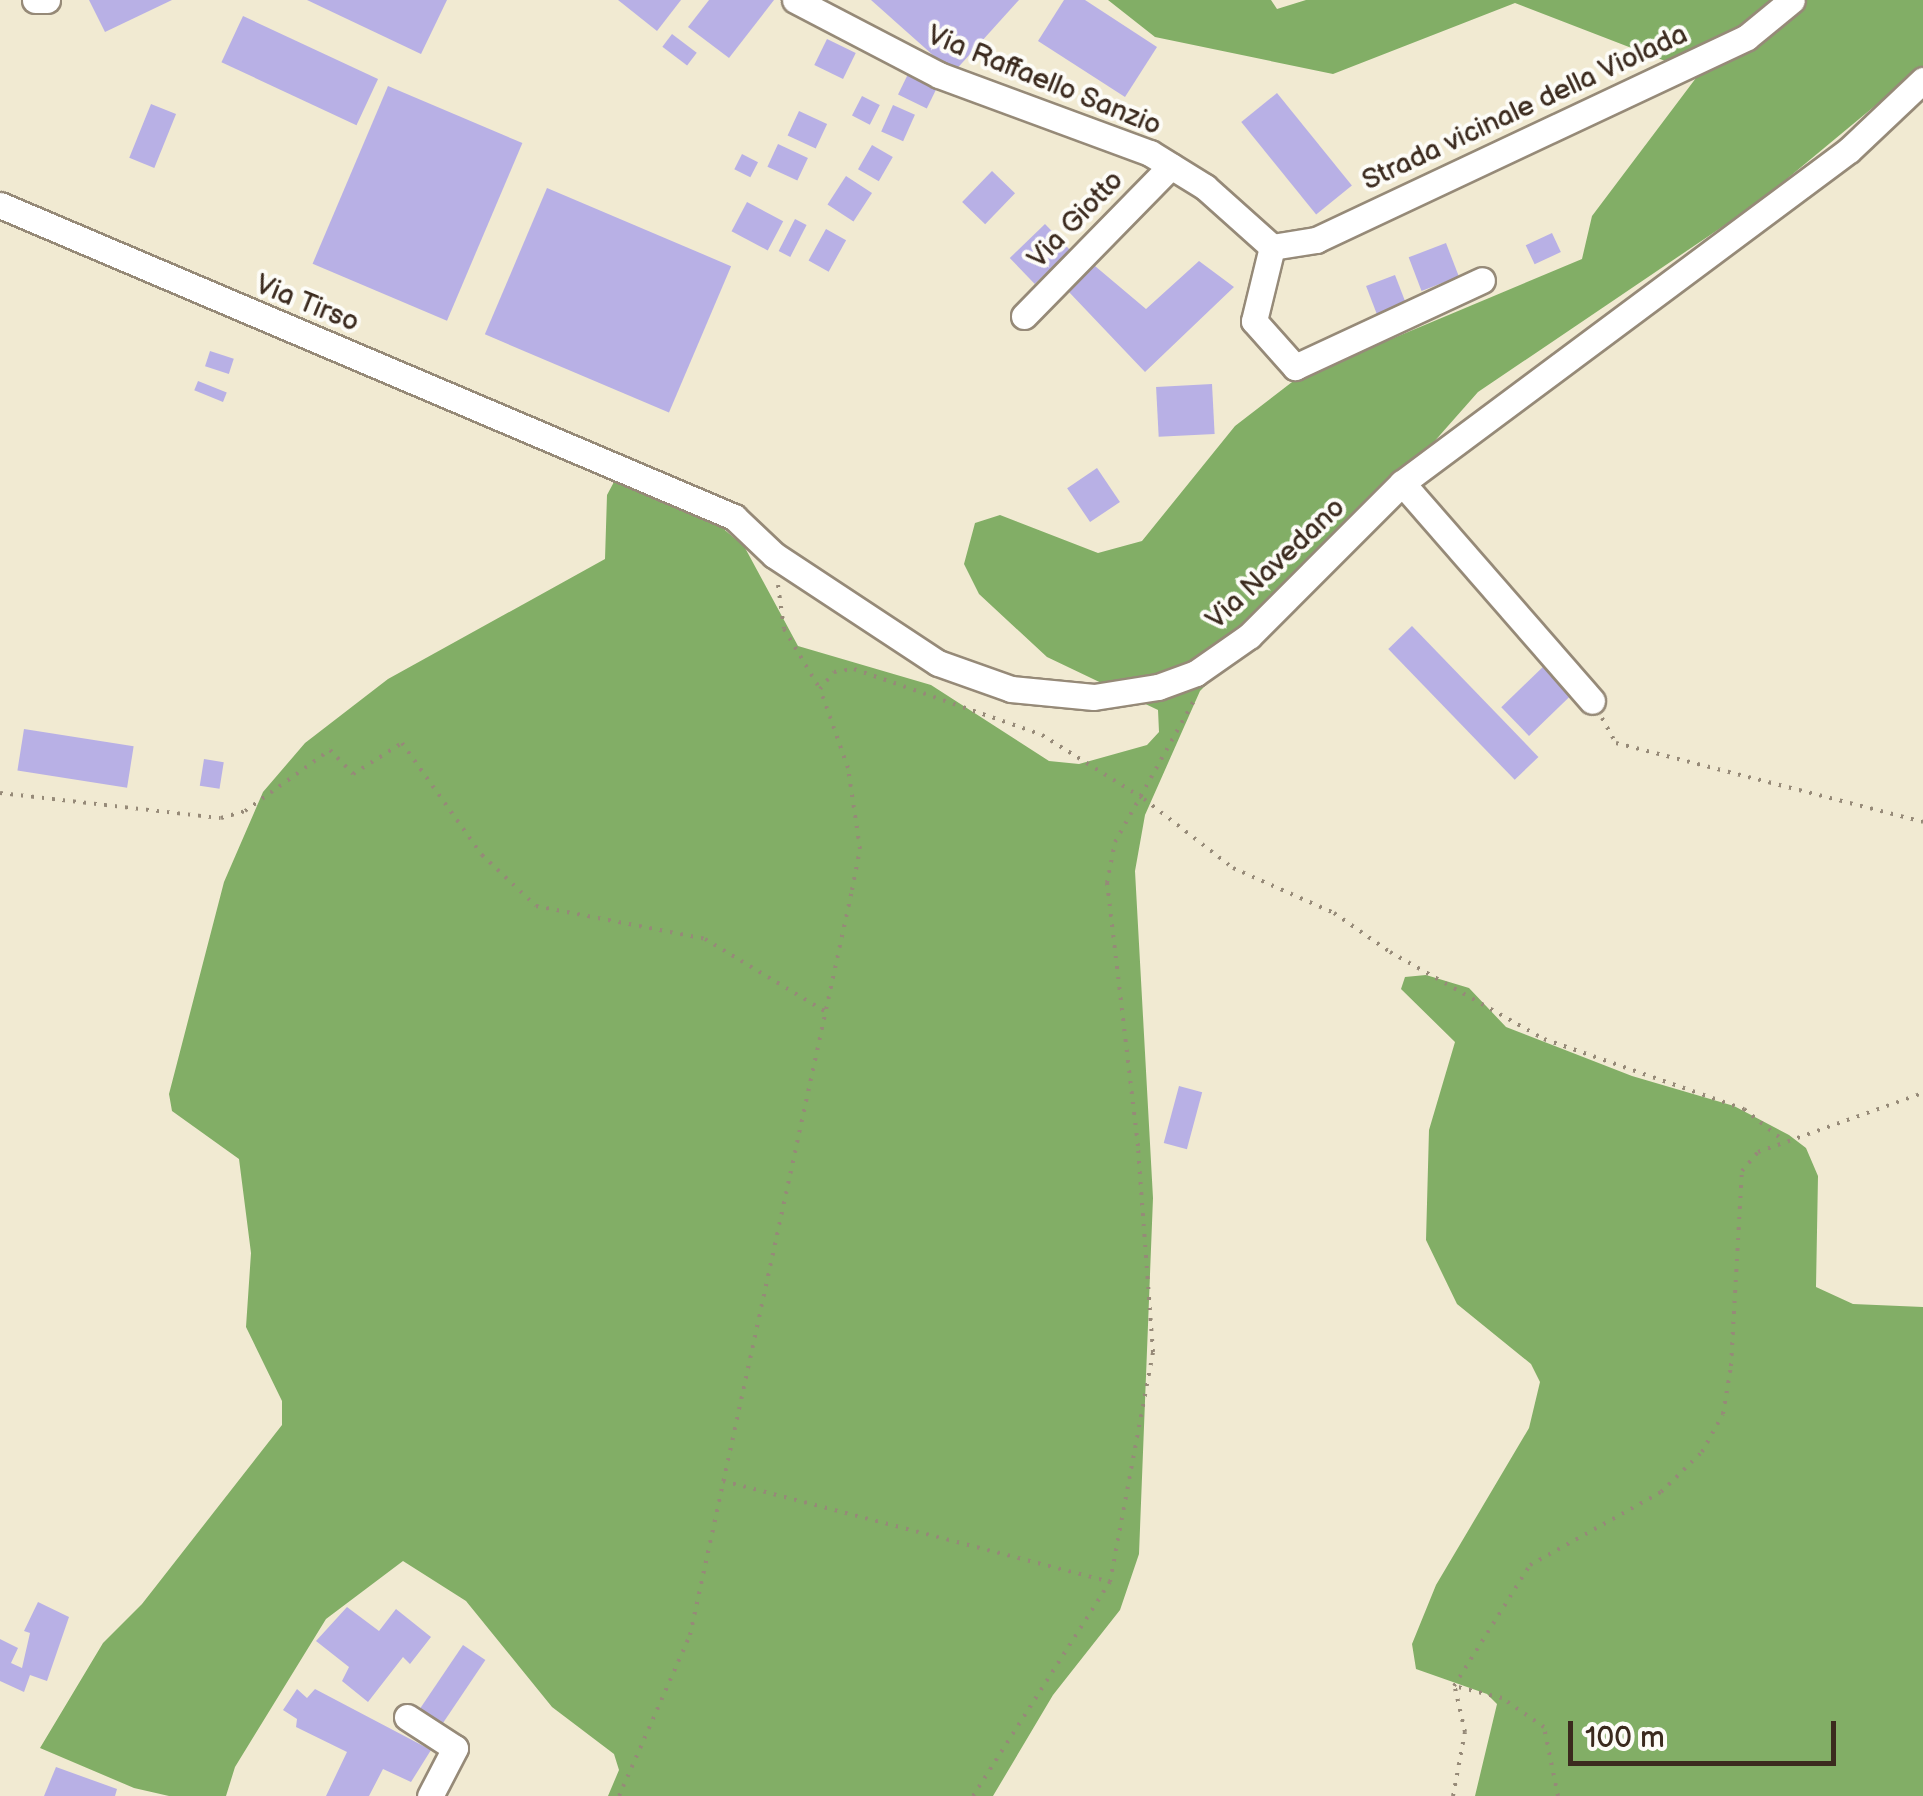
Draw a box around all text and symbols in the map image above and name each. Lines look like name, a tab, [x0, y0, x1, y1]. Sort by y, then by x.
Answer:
street label: Strada vicinale della Violada	[1357, 18, 1693, 198]
street label: Via Raffaello Sanzio	[922, 19, 1166, 143]
street label: Via Giotto	[1021, 164, 1131, 276]
street label: Via Tirso	[250, 268, 364, 340]
street label: Via Navedano	[1200, 491, 1352, 637]
scale bar	[1573, 1701, 1840, 1763]
text: 100 m	[1585, 1720, 1665, 1756]

